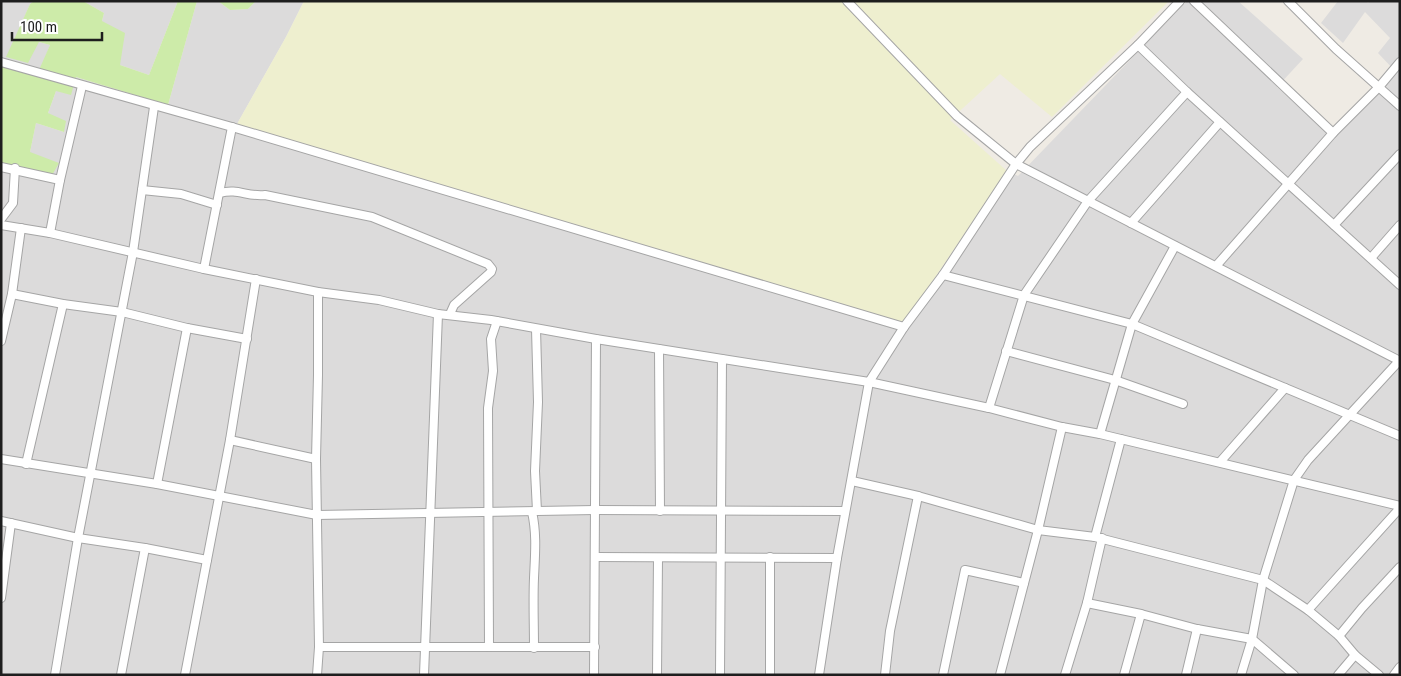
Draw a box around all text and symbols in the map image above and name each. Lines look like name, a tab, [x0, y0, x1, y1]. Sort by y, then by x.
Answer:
scale bar	[12, 10, 102, 42]
text: 100 m	[20, 18, 57, 36]

